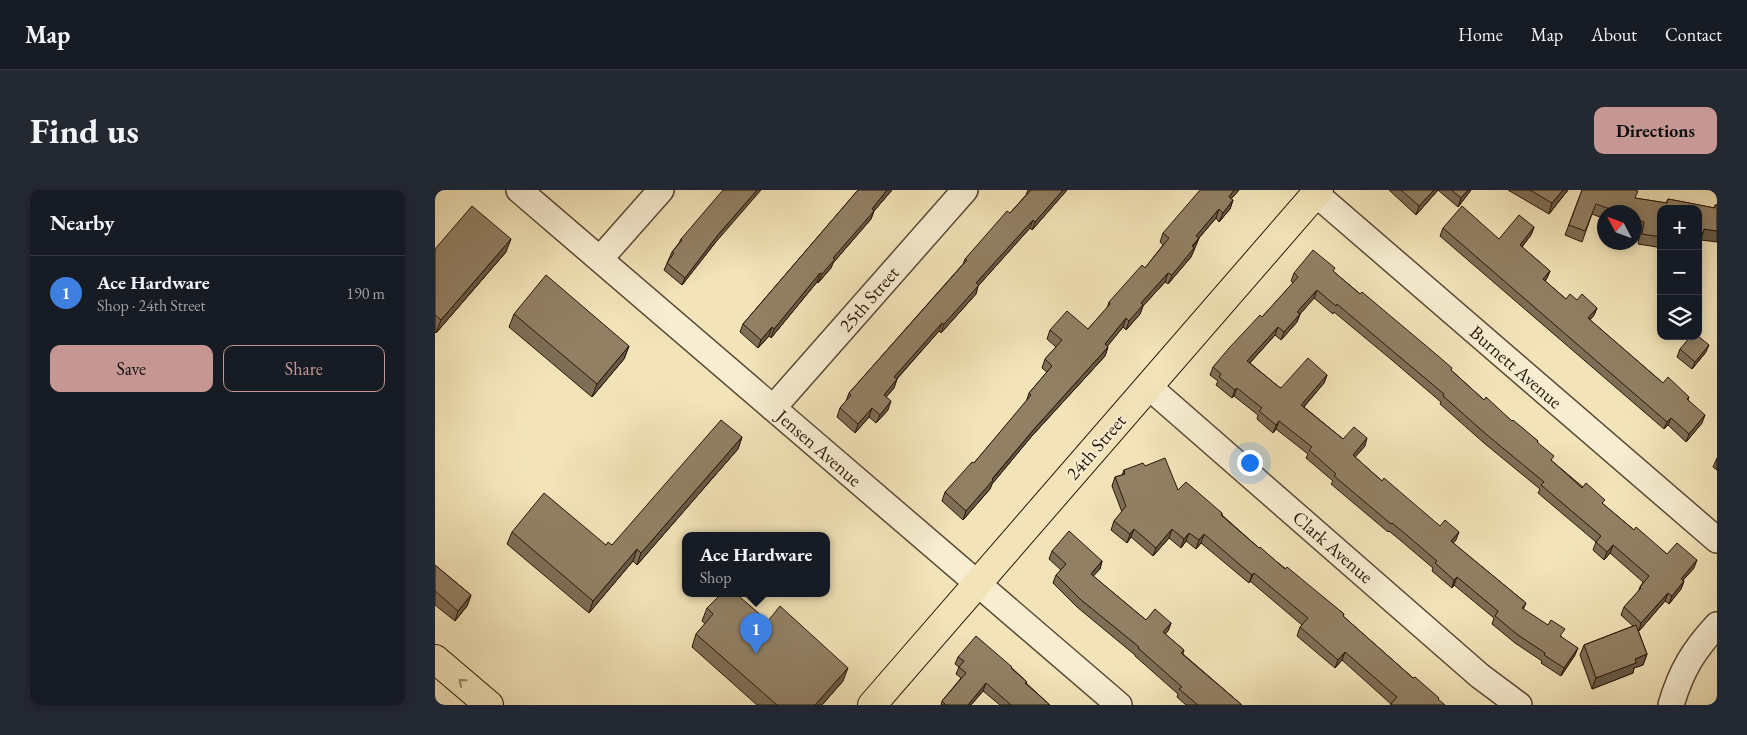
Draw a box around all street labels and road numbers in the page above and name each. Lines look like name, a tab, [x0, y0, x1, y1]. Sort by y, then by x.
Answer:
street label: 25th Street	[833, 261, 905, 337]
street label: Burnett Avenue	[1464, 320, 1568, 414]
street label: Jensen Avenue	[769, 403, 867, 492]
street label: 24th Street	[1060, 409, 1132, 485]
street label: Clark Avenue	[1287, 505, 1379, 589]

